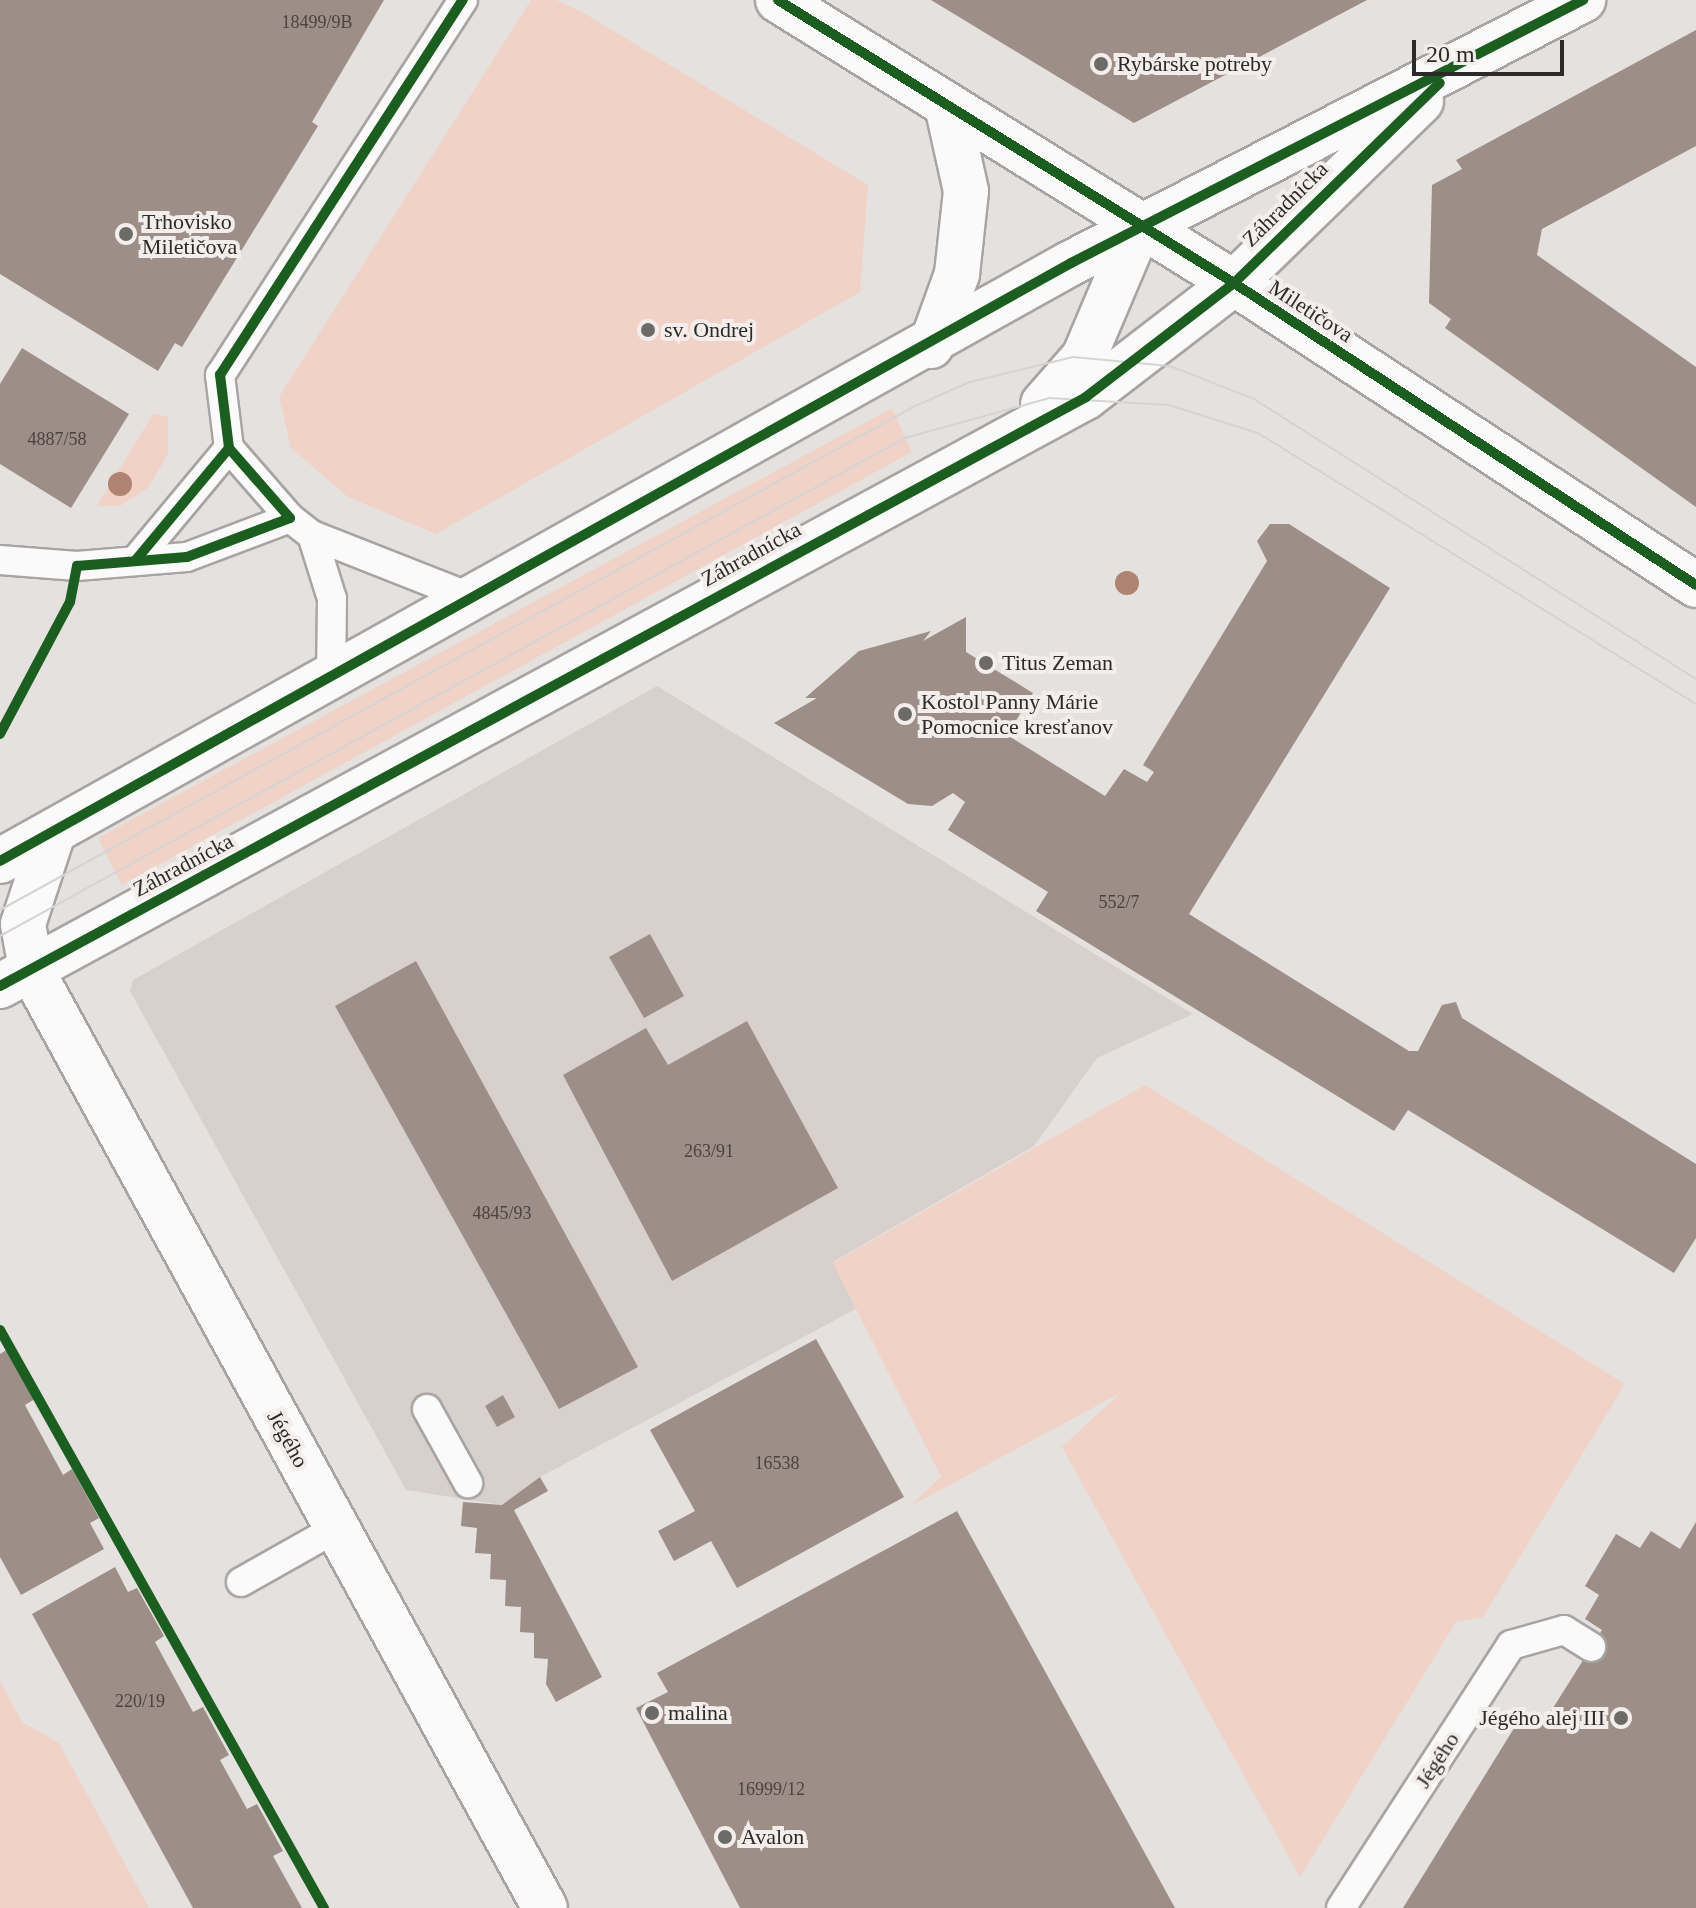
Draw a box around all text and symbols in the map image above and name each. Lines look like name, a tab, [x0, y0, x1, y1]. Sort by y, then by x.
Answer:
house number: 18499/9B	[281, 11, 353, 33]
scale bar	[1416, 24, 1568, 74]
text: 20 m	[1426, 41, 1475, 67]
place label: Rybárske potreby	[1117, 51, 1272, 77]
marker: Rybárske potreby	[1092, 55, 1110, 73]
street label: Záhradnícka	[1237, 156, 1333, 252]
place label: Trhovisko Miletičova	[142, 208, 237, 260]
marker: Trhovisko Miletičova	[117, 225, 135, 243]
street label: Miletičova	[1264, 274, 1358, 348]
place label: sv. Ondrej	[664, 317, 754, 343]
marker: sv. Ondrej	[639, 321, 657, 339]
house number: 4887/58	[27, 428, 87, 450]
street label: Záhradnícka	[697, 516, 805, 592]
place label: Titus Zeman	[1002, 650, 1113, 676]
marker: Titus Zeman	[977, 654, 995, 672]
place label: Kostol Panny Márie Pomocnice kresťanov	[921, 688, 1113, 740]
marker: Kostol Panny Márie Pomocnice kresťanov	[896, 705, 914, 723]
street label: Záhradnícka	[128, 828, 238, 902]
house number: 552/7	[1098, 891, 1140, 913]
house number: 263/91	[684, 1140, 734, 1162]
house number: 4845/93	[472, 1202, 532, 1224]
street label: Jégého	[262, 1406, 314, 1472]
house number: 16538	[754, 1452, 800, 1474]
house number: 220/19	[115, 1690, 165, 1712]
place label: malina	[668, 1700, 728, 1726]
marker: malina	[643, 1704, 661, 1722]
place label: Jégého alej III	[1479, 1705, 1605, 1731]
marker: Jégého alej III	[1612, 1709, 1630, 1727]
street label: Jégého	[1409, 1727, 1465, 1793]
house number: 16999/12	[737, 1778, 805, 1800]
place label: Avalon	[741, 1824, 804, 1850]
marker: Avalon	[716, 1828, 734, 1846]

